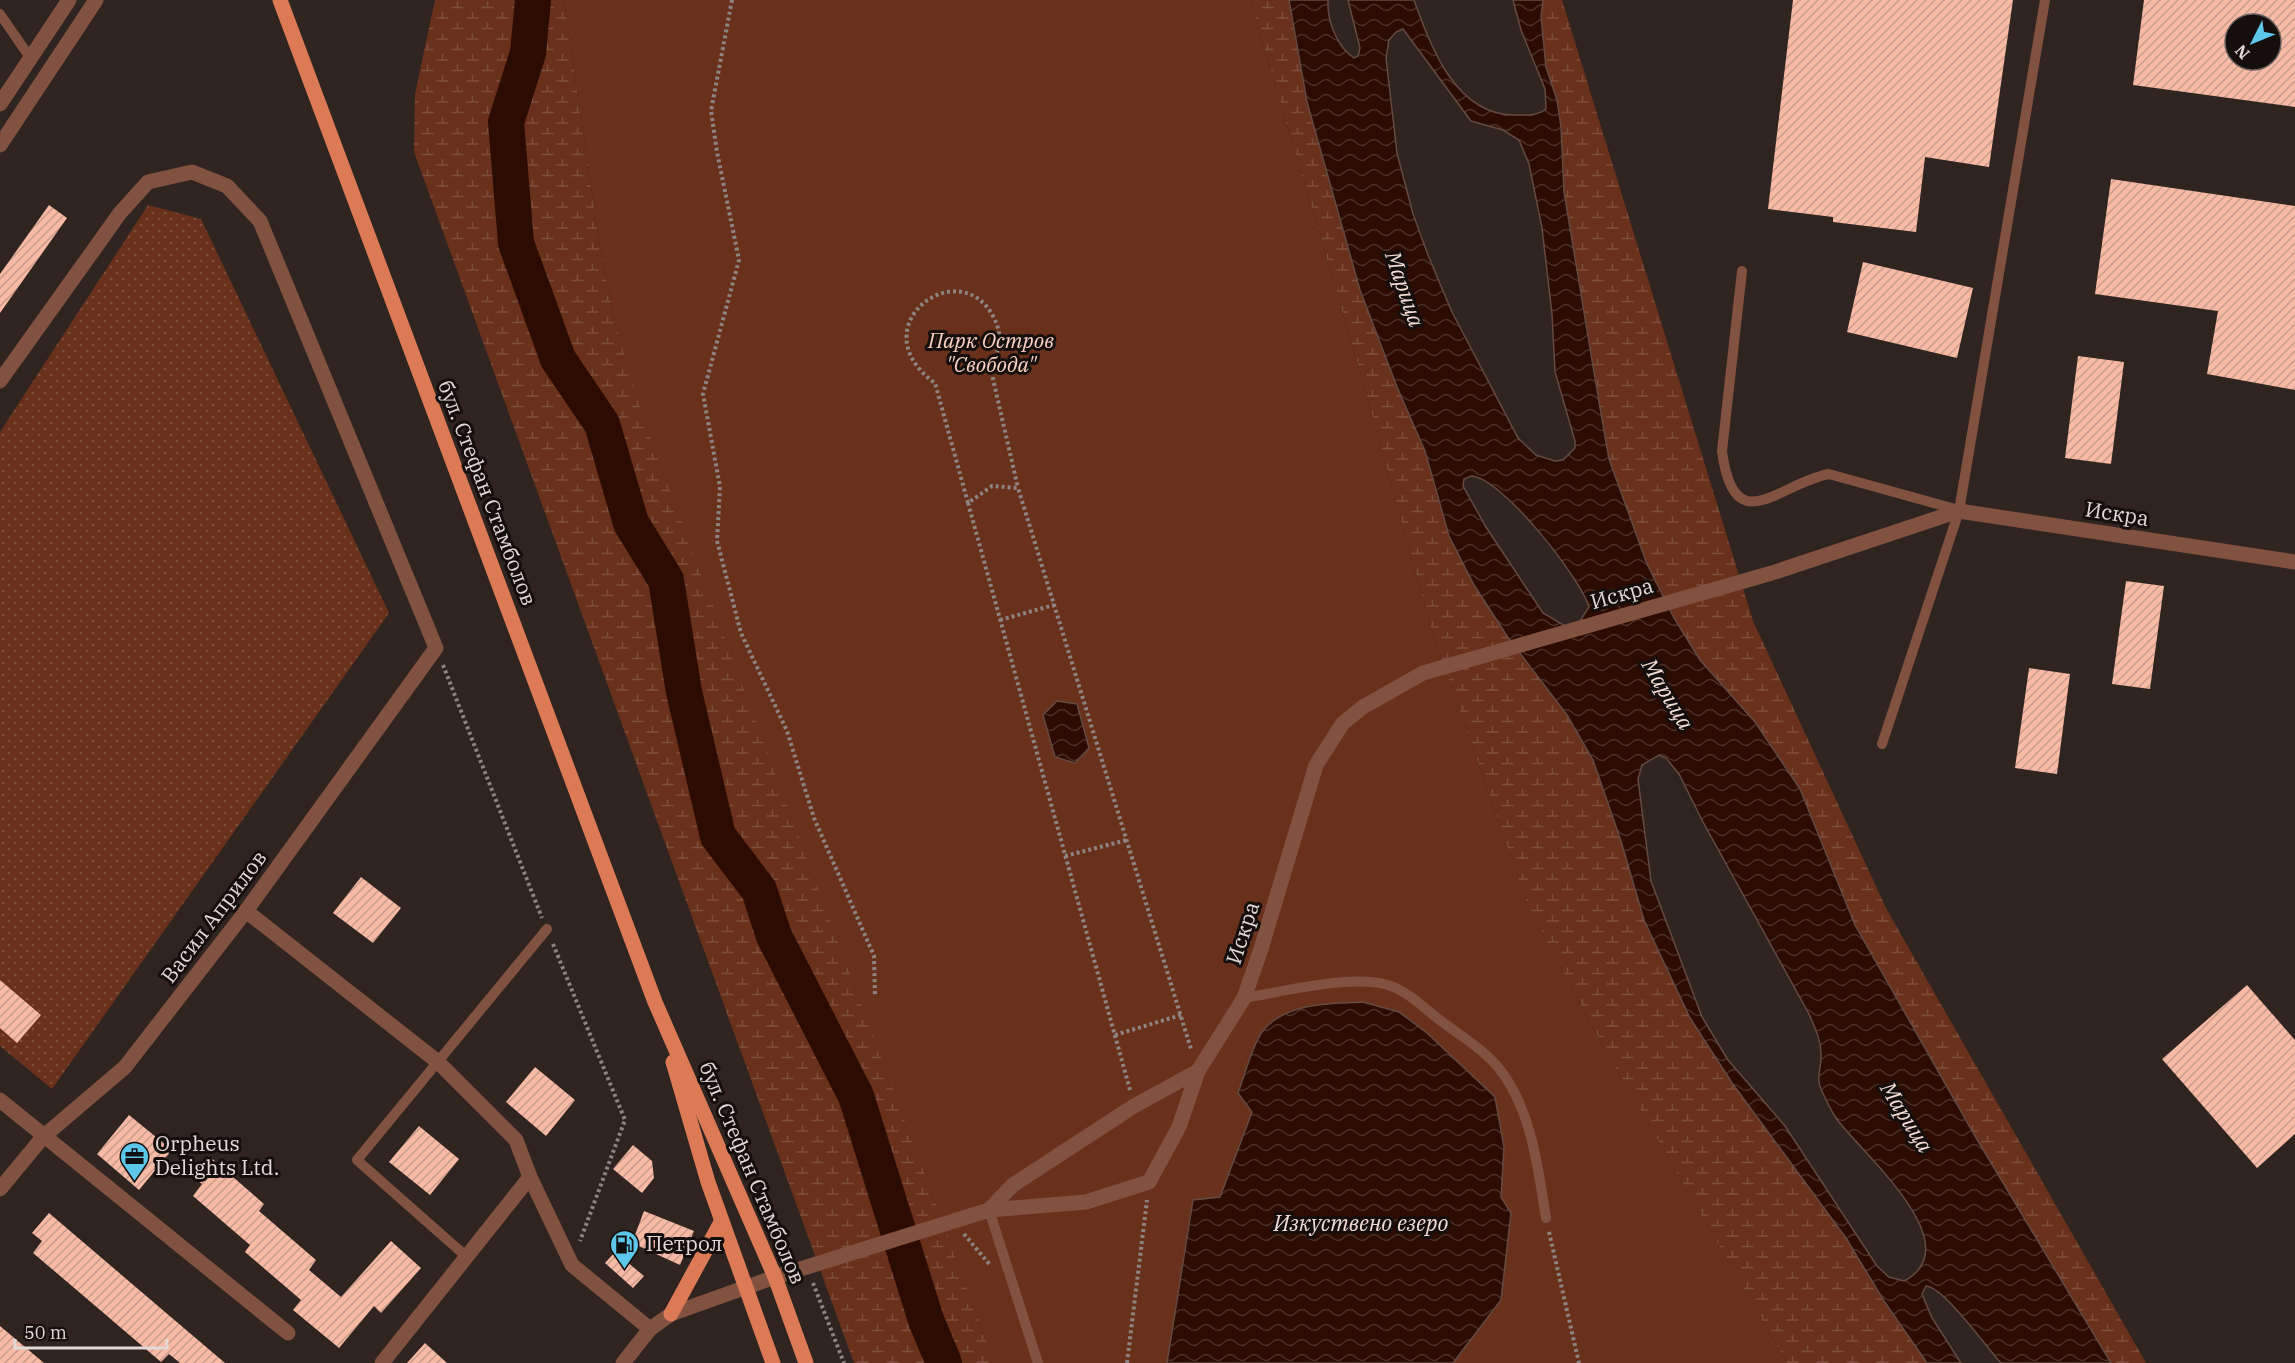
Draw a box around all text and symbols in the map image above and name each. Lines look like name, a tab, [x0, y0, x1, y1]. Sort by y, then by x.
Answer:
north arrow	[2223, 12, 2283, 72]
text: N	[2230, 41, 2254, 64]
water label: Марица	[1379, 246, 1432, 331]
park label: Парк Остров "Свобода"	[927, 326, 1054, 378]
street label: бул. Стефан Стамболов	[432, 376, 544, 609]
street label: Искра	[2083, 494, 2151, 532]
street label: Искра	[1587, 571, 1656, 615]
water label: Марица	[1635, 652, 1701, 735]
street label: Васил Априлов	[154, 844, 272, 988]
street label: Искра	[1219, 898, 1265, 968]
street label: бул. Стефан Стамболов	[693, 1057, 812, 1288]
water label: Марица	[1874, 1075, 1940, 1158]
place label: Orpheus Delights Ltd.	[155, 1129, 279, 1181]
office icon: Orpheus Delights Ltd.	[118, 1140, 150, 1182]
water label: Изкуствено езеро	[1273, 1208, 1448, 1237]
fuel station icon: Петрол	[609, 1228, 641, 1270]
place label: Петрол	[646, 1229, 722, 1257]
scale bar	[15, 1312, 166, 1350]
text: 50 m	[24, 1321, 67, 1344]

